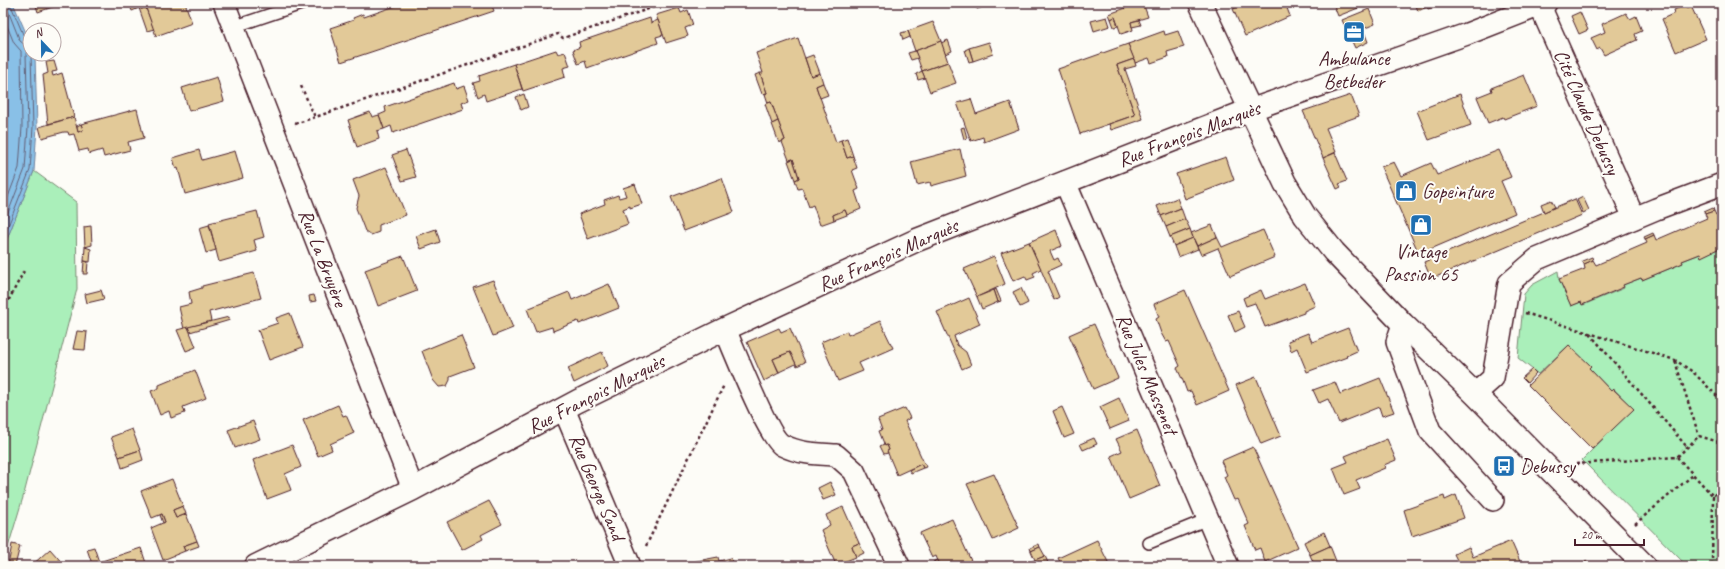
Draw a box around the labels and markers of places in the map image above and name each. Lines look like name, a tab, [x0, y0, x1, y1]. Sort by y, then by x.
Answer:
office icon: Ambulance Betbeder	[1341, 19, 1367, 45]
place label: Ambulance Betbeder	[1318, 46, 1391, 94]
shop icon: Gopeinture	[1393, 178, 1419, 204]
place label: Gopeinture	[1422, 179, 1495, 204]
shop icon: Vintage Passion 65	[1408, 212, 1434, 238]
place label: Vintage Passion 65	[1384, 239, 1459, 287]
bus stop icon: Debussy	[1491, 453, 1517, 479]
place label: Debussy	[1520, 454, 1577, 479]

